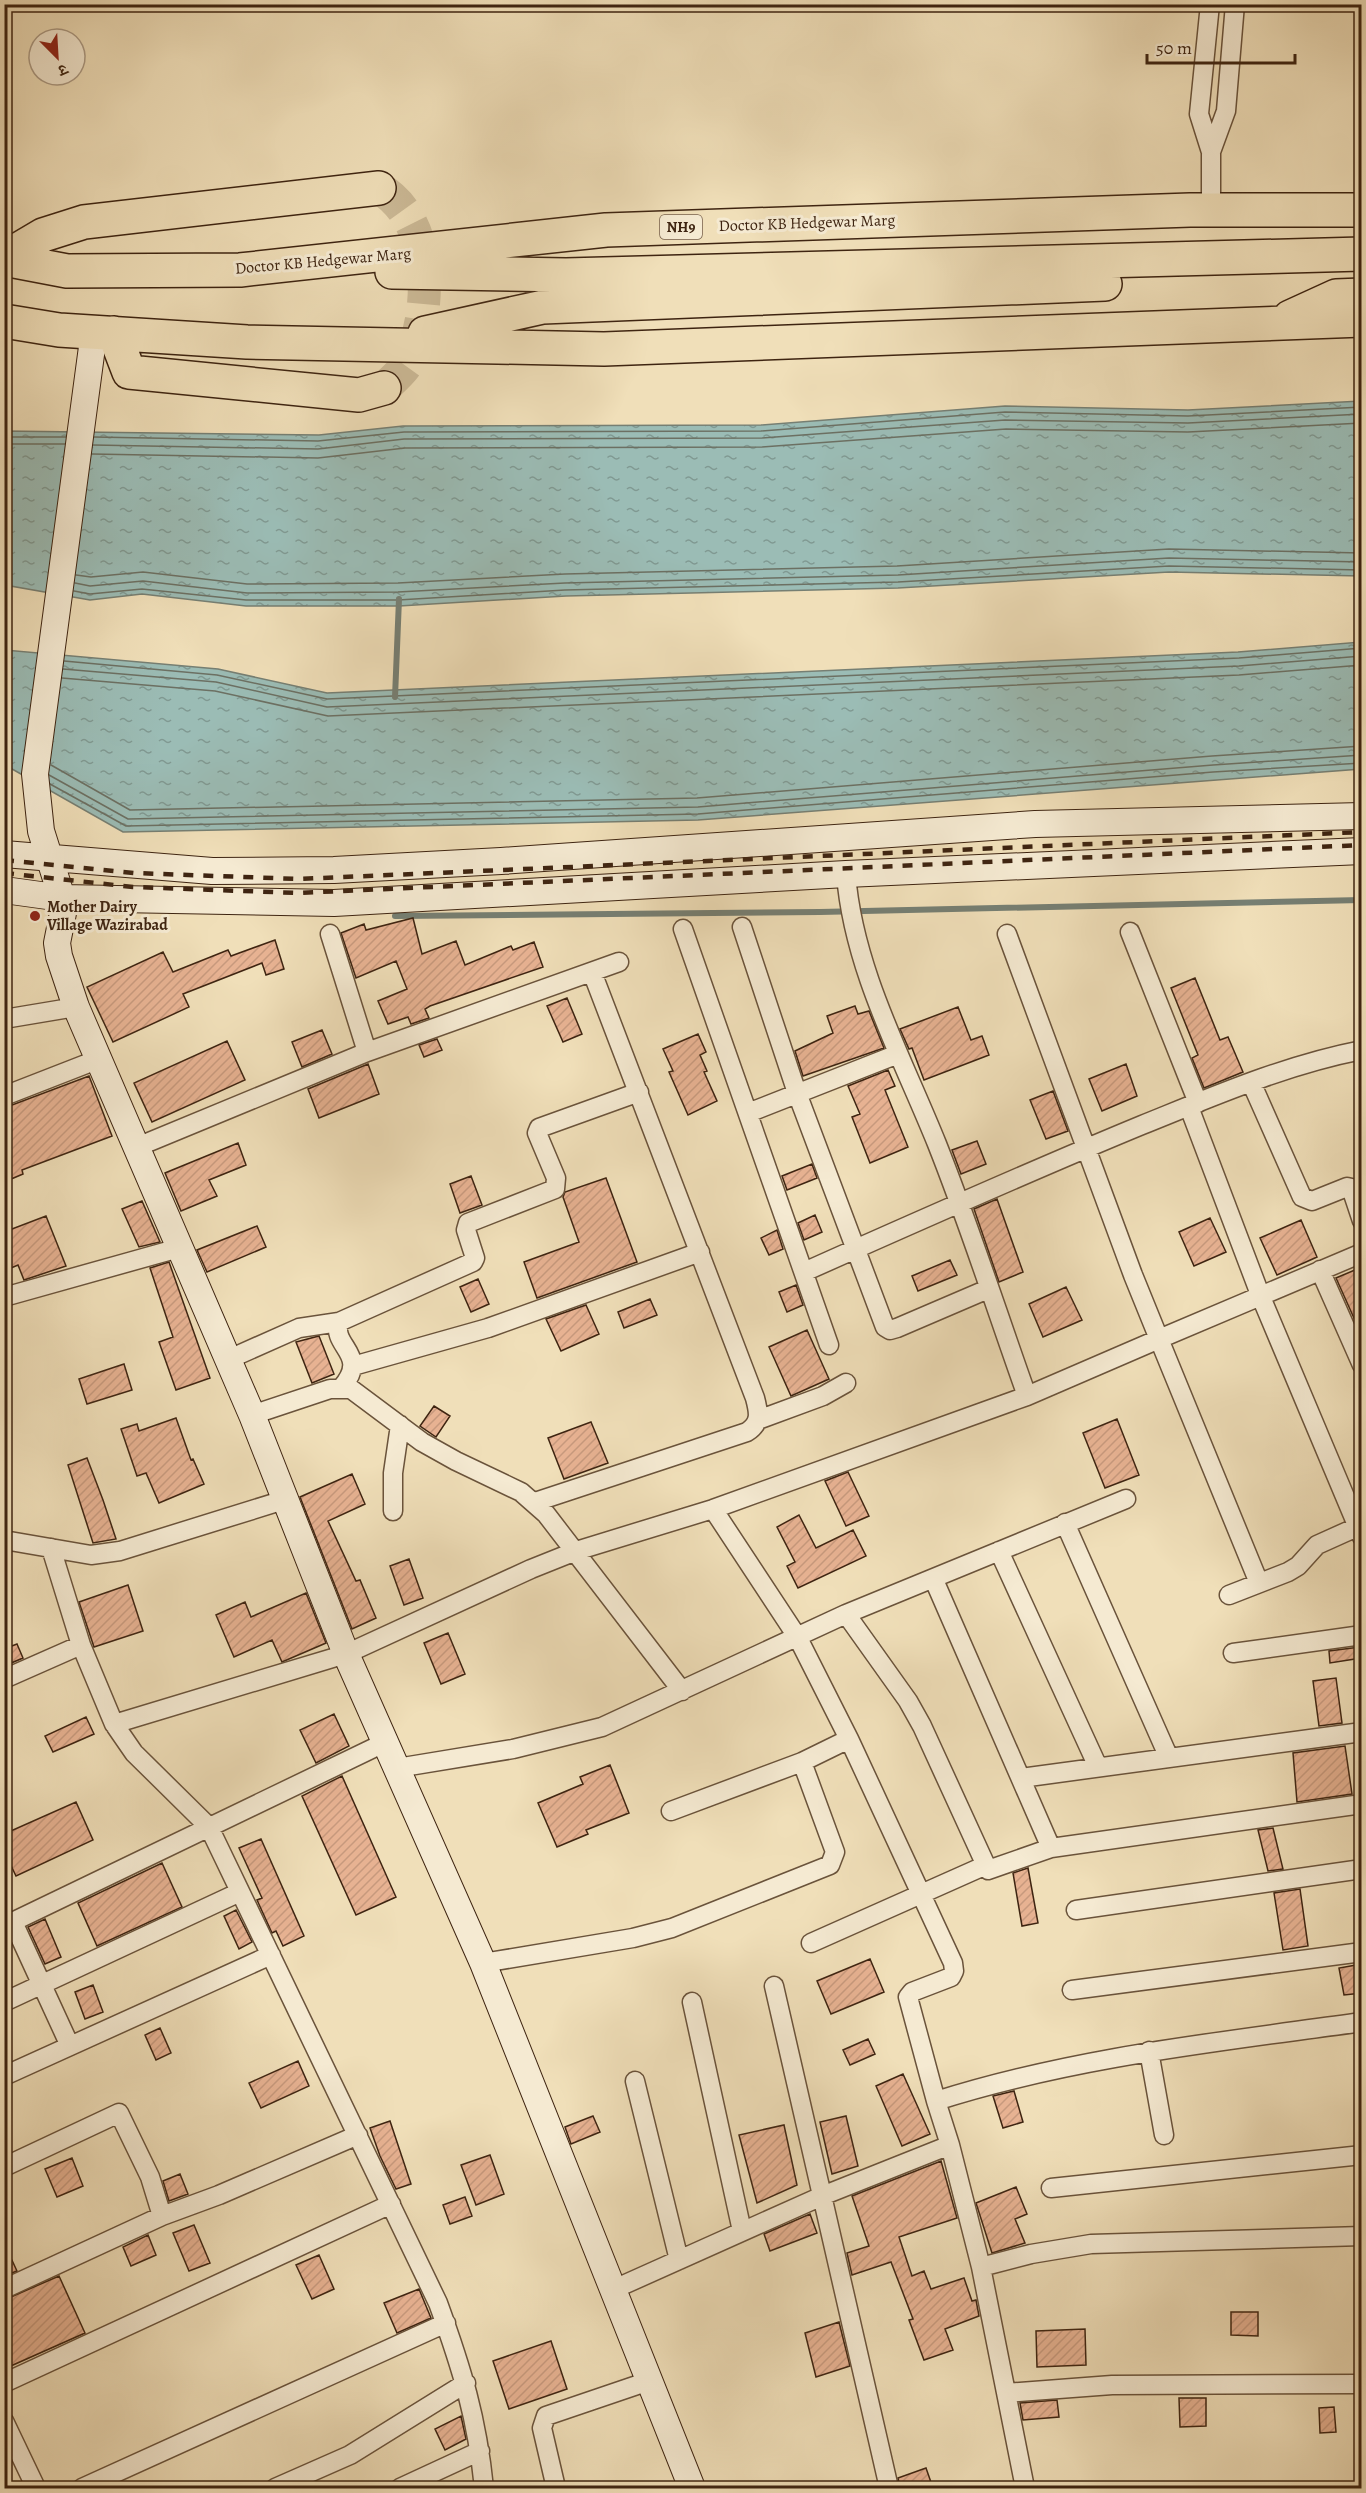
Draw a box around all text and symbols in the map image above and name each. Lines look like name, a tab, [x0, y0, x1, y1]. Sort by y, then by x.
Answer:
north arrow	[27, 27, 87, 87]
scale bar	[1147, 27, 1296, 65]
text: 50 m	[1156, 36, 1192, 60]
text: उ	[53, 58, 72, 82]
street label: Doctor KB Hedgewar Marg	[718, 209, 896, 237]
road number: NH9	[660, 215, 702, 239]
street label: Doctor KB Hedgewar Marg	[234, 242, 412, 280]
place label: Mother Dairy Village Wazirabad	[46, 896, 168, 936]
marker: Mother Dairy Village Wazirabad	[28, 909, 42, 923]

